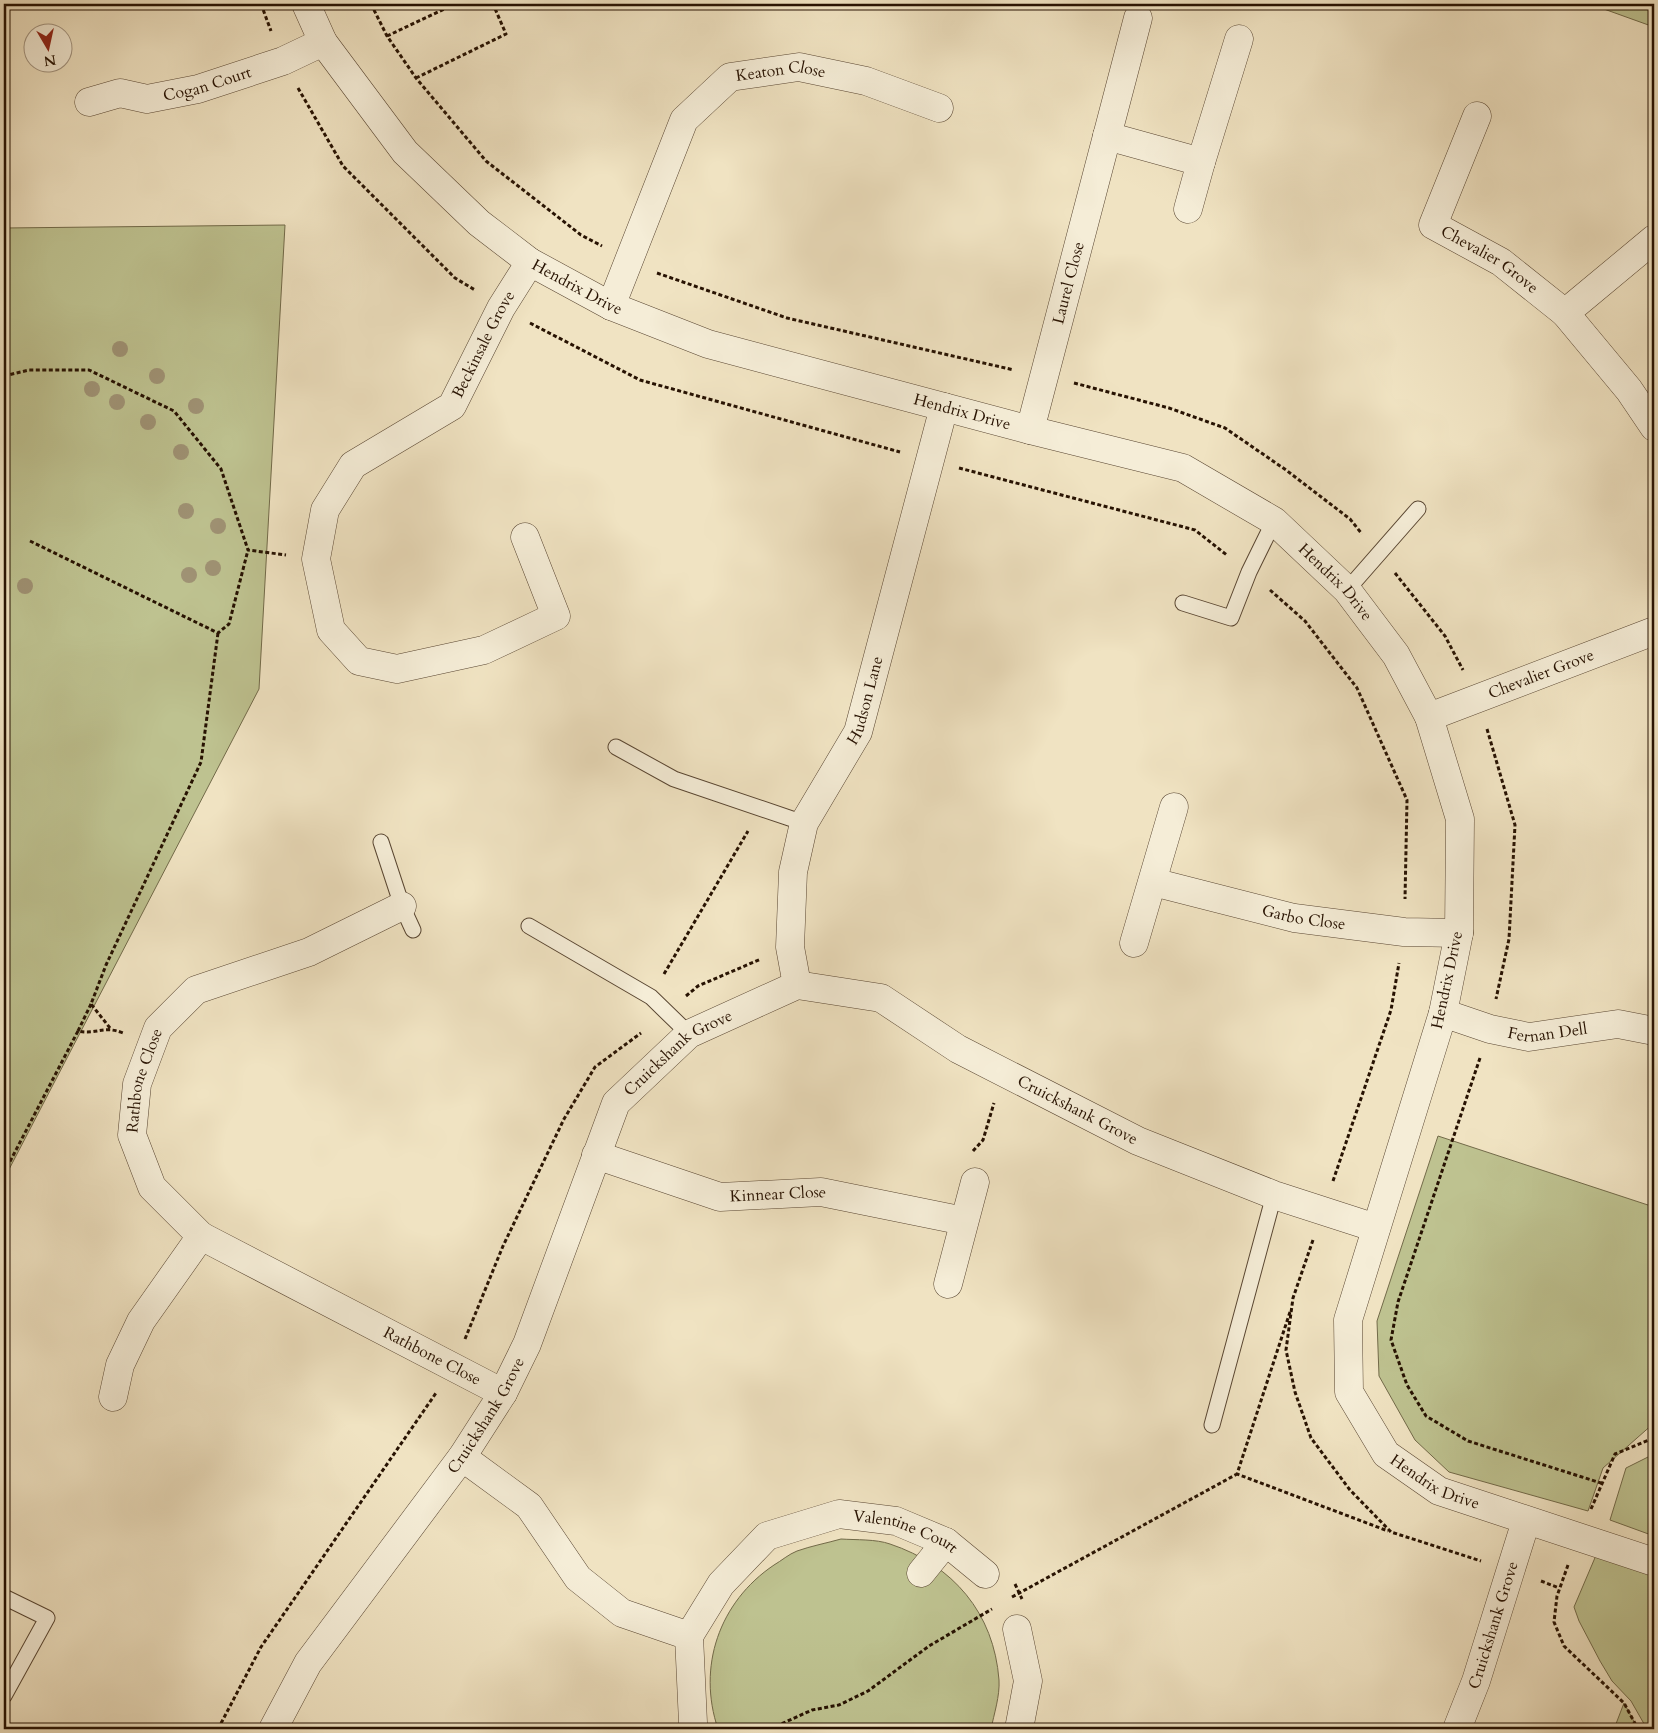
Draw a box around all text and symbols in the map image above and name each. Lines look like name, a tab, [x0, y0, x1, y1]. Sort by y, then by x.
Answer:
north arrow	[22, 22, 72, 72]
text: N	[42, 50, 57, 71]
street label: Keaton Close	[734, 56, 828, 87]
street label: Cogan Court	[161, 61, 254, 107]
street label: Chevalier Grove	[1437, 220, 1543, 299]
street label: Laurel Close	[1047, 239, 1090, 327]
street label: Hendrix Drive	[528, 254, 625, 320]
street label: Beckinsale Grove	[447, 286, 520, 402]
street label: Hendrix Drive	[911, 388, 1013, 435]
street label: Hendrix Drive	[1293, 538, 1378, 625]
street label: Chevalier Grove	[1485, 644, 1597, 704]
street label: Hudson Lane	[842, 654, 889, 749]
street label: Garbo Close	[1259, 899, 1347, 935]
street label: Hendrix Drive	[1426, 929, 1468, 1031]
street label: Cruickshank Grove	[619, 1005, 736, 1101]
street label: Fernan Dell	[1506, 1018, 1589, 1048]
street label: Rathbone Close	[121, 1025, 168, 1134]
street label: Cruickshank Grove	[1013, 1070, 1142, 1150]
street label: Kinnear Close	[729, 1181, 828, 1208]
street label: Rathbone Close	[379, 1322, 485, 1391]
street label: Cruickshank Grove	[442, 1354, 530, 1478]
street label: Hendrix Drive	[1386, 1449, 1482, 1515]
street label: Valentine Court	[852, 1505, 963, 1558]
street label: Cruickshank Grove	[1463, 1559, 1524, 1692]

